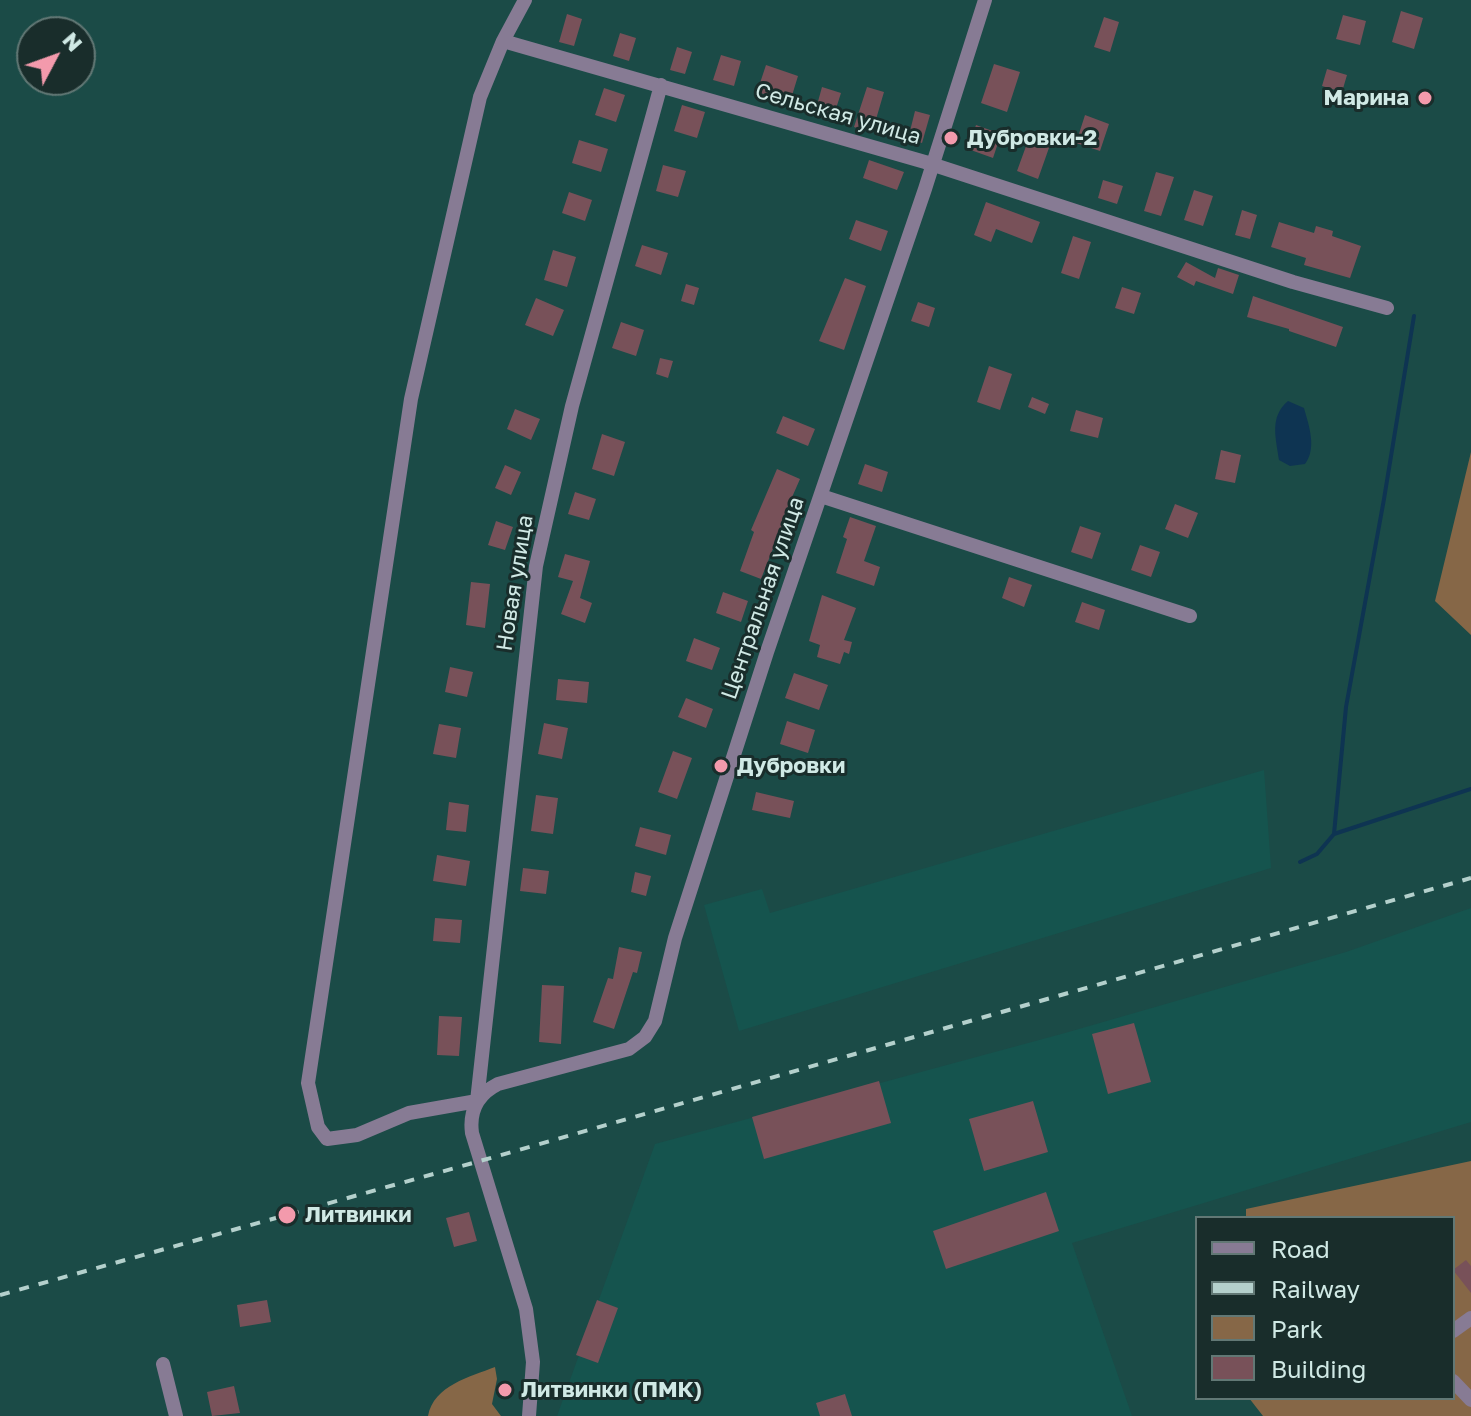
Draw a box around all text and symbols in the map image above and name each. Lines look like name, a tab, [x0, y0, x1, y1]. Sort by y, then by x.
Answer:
north arrow	[16, 16, 96, 96]
text: N	[57, 26, 89, 56]
street label: Сельская улица	[752, 78, 924, 150]
place label: Марина	[1324, 85, 1409, 111]
marker: Марина	[1416, 89, 1434, 107]
place label: Дубровки-2	[967, 125, 1097, 151]
marker: Дубровки-2	[942, 129, 960, 147]
street label: Центральная улица	[716, 493, 810, 703]
street label: Новая улица	[491, 513, 539, 653]
place label: Дубровки	[737, 753, 845, 779]
marker: Дубровки	[712, 757, 730, 775]
place label: Литвинки	[305, 1202, 412, 1228]
marker: Литвинки	[276, 1204, 298, 1226]
legend	[1195, 1216, 1455, 1400]
text: Road	[1271, 1234, 1330, 1263]
text: Railway	[1271, 1274, 1360, 1303]
text: Park	[1271, 1314, 1323, 1343]
text: Building	[1271, 1354, 1366, 1383]
place label: Литвинки (ПМК)	[521, 1377, 702, 1403]
marker: Литвинки (ПМК)	[496, 1381, 514, 1399]

